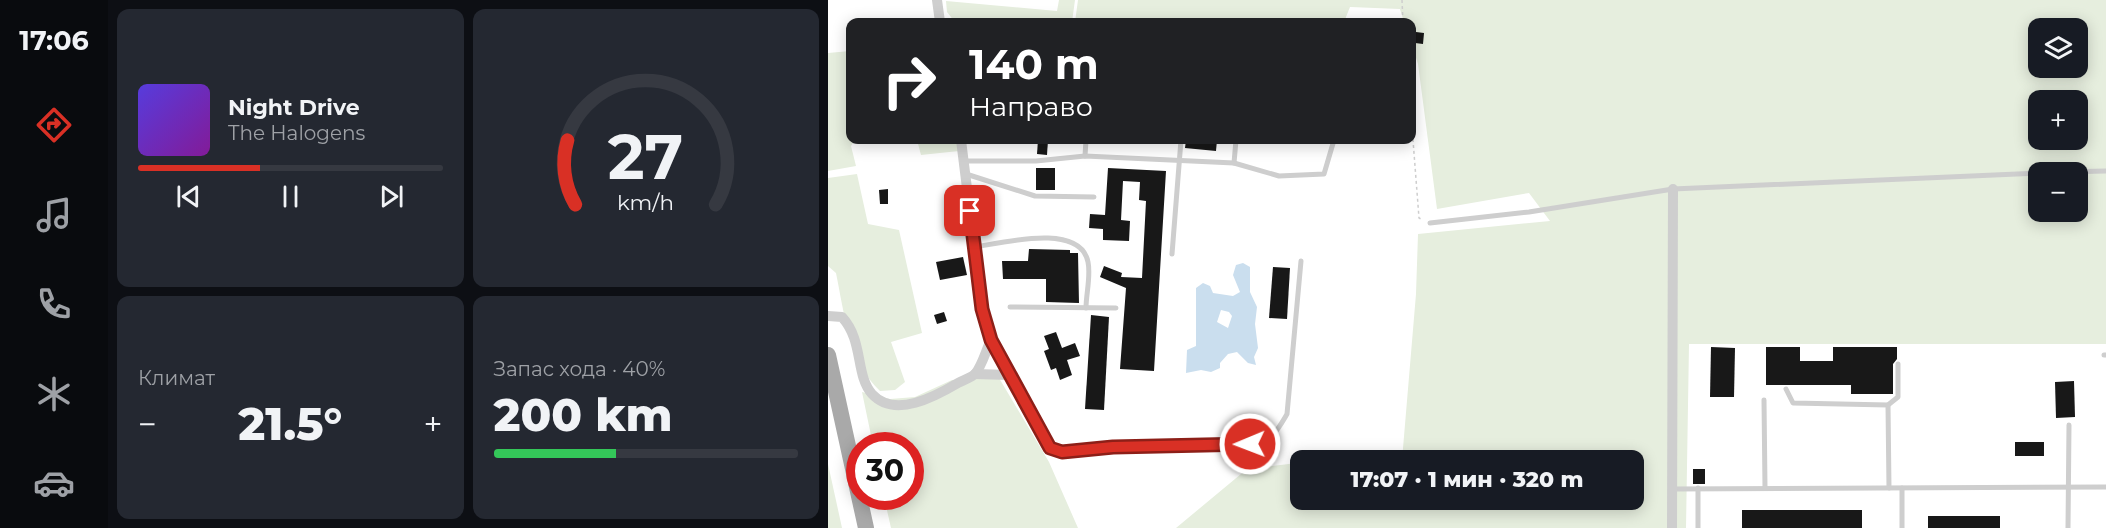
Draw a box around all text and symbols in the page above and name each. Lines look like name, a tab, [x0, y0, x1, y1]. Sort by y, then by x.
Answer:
map controls	[2028, 18, 2088, 222]
button: layers	[2028, 18, 2088, 78]
text: 17:06	[19, 24, 89, 57]
text: 140 m	[969, 38, 1099, 90]
icon: right	[870, 42, 948, 120]
text: Направо	[969, 90, 1093, 123]
button: +	[2028, 90, 2088, 150]
text: Night Drive	[228, 94, 360, 121]
icon: directions	[33, 104, 75, 146]
text: 27	[608, 119, 683, 195]
text: The Halogens	[228, 121, 365, 145]
button: −	[2028, 162, 2088, 222]
icon: previous	[172, 180, 205, 213]
icon: pause	[274, 180, 307, 213]
icon: next	[375, 180, 408, 213]
pin	[944, 185, 995, 236]
text: km/h	[617, 190, 674, 216]
icon: music	[33, 194, 75, 236]
icon: arrive	[953, 194, 986, 227]
icon: phone	[33, 283, 75, 325]
text: Запас хода · 40%	[494, 357, 665, 381]
text: Климат	[138, 366, 215, 390]
icon: climate	[33, 373, 75, 415]
text: 200 km	[494, 387, 673, 442]
text: 21.5°	[238, 396, 342, 451]
text: −	[138, 404, 157, 444]
text: +	[424, 404, 443, 444]
position arrow	[1218, 412, 1282, 476]
speed limit sign: 30	[846, 432, 924, 510]
icon: car	[33, 462, 75, 504]
text: 17:07 · 1 мин · 320 m	[1351, 466, 1583, 493]

